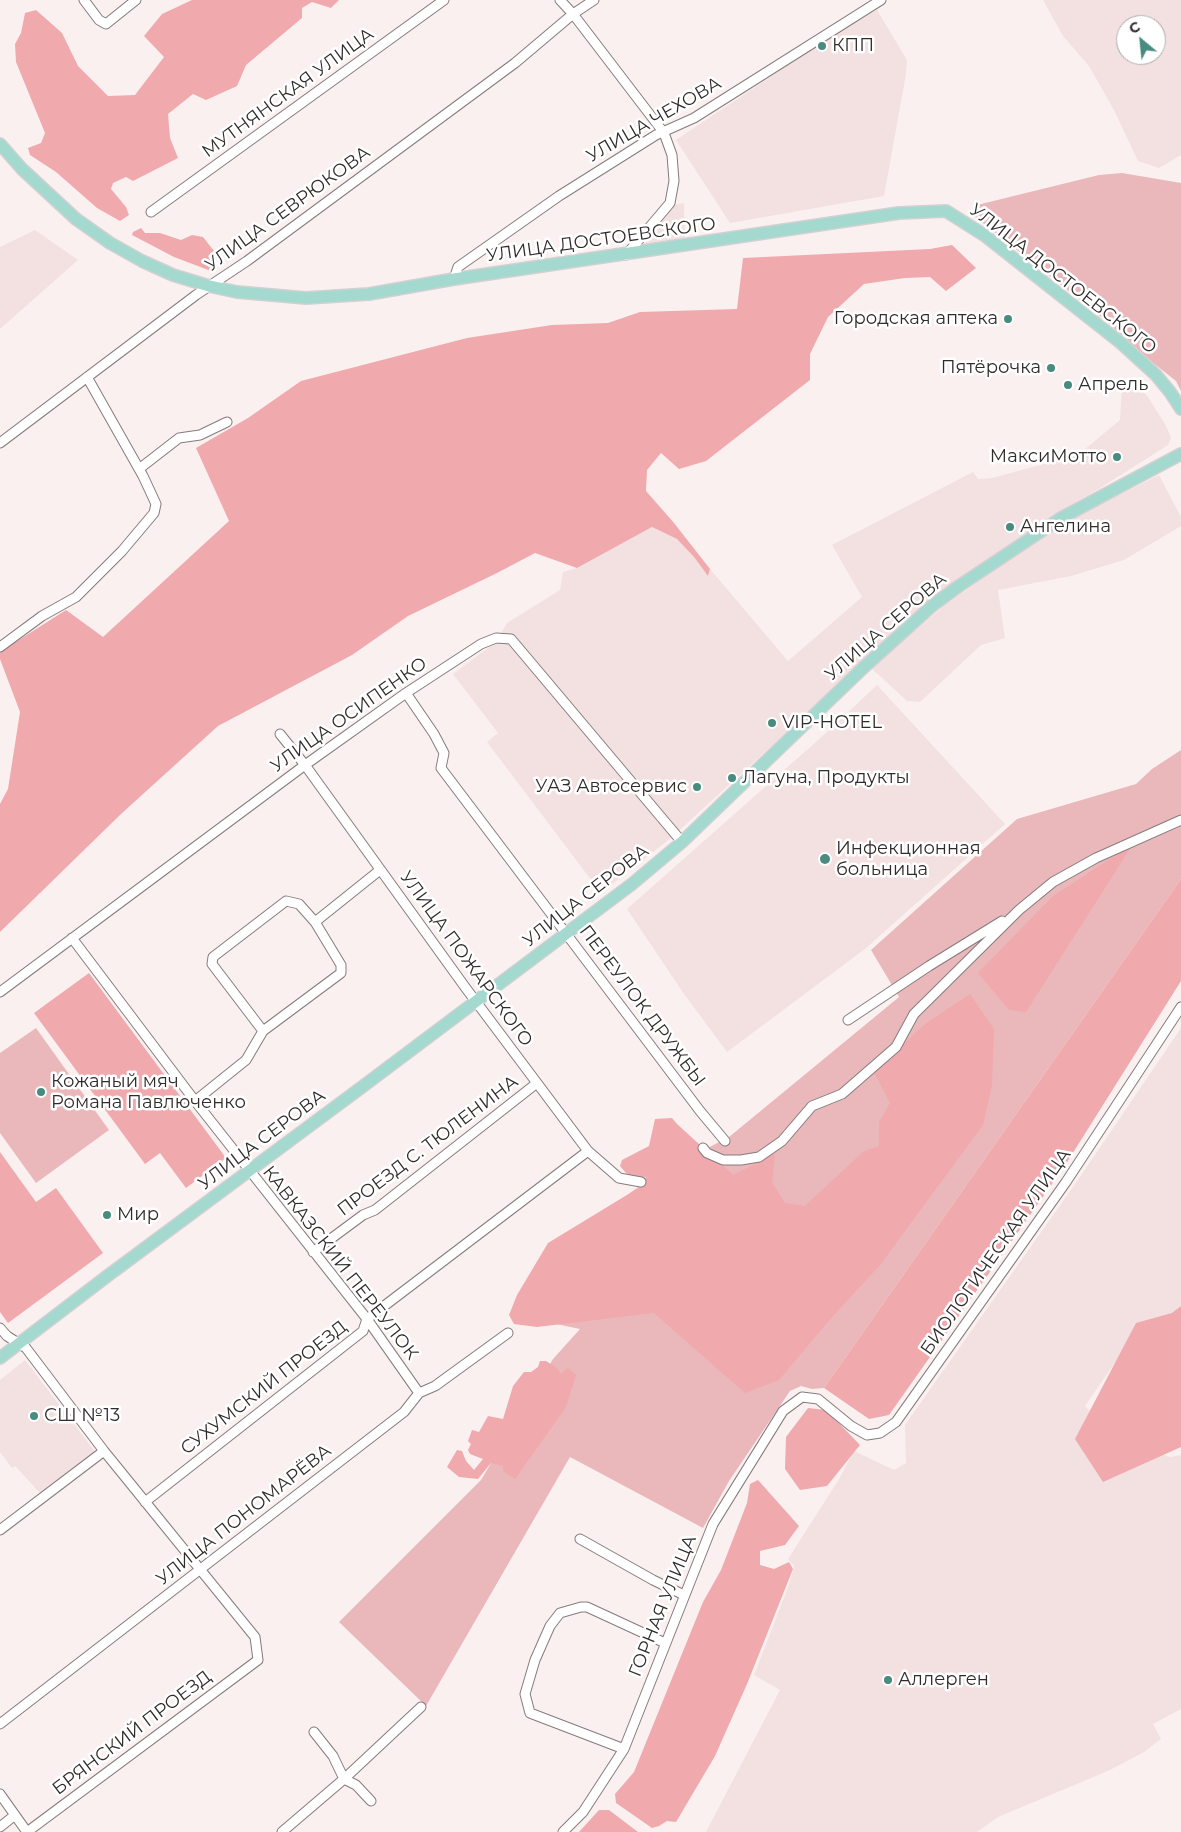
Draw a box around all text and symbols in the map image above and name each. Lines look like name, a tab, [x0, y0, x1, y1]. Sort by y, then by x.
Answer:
north arrow	[1116, 15, 1166, 65]
text: С	[1126, 17, 1143, 38]
street label: МУТНЯНСКАЯ УЛИЦА	[198, 23, 378, 163]
place label: КПП	[832, 35, 874, 57]
marker: КПП	[816, 40, 828, 52]
street label: УЛИЦА ЧЕХОВА	[583, 73, 725, 167]
street label: УЛИЦА СЕВРЮКОВА	[201, 142, 375, 276]
street label: УЛИЦА ДОСТОЕВСКОГО	[965, 199, 1161, 359]
street label: УЛИЦА ДОСТОЕВСКОГО	[485, 213, 717, 267]
place label: Городская аптека	[834, 308, 998, 330]
marker: Городская аптека	[1002, 313, 1014, 325]
place label: Пятёрочка	[941, 357, 1041, 379]
marker: Пятёрочка	[1045, 362, 1057, 374]
place label: Апрель	[1078, 374, 1148, 396]
marker: Апрель	[1062, 379, 1074, 391]
place label: МаксиМотто	[990, 446, 1107, 468]
marker: МаксиМотто	[1111, 451, 1123, 463]
place label: Ангелина	[1020, 516, 1111, 538]
marker: Ангелина	[1004, 521, 1016, 533]
street label: УЛИЦА СЕРОВА	[821, 569, 951, 685]
street label: УЛИЦА ОСИПЕНКО	[267, 653, 431, 777]
place label: VIP-HOTEL	[782, 712, 882, 734]
marker: VIP-HOTEL	[766, 717, 778, 729]
place label: Лагуна, Продукты	[742, 767, 910, 789]
marker: Лагуна, Продукты	[726, 772, 738, 784]
place label: УАЗ Автосервис	[535, 776, 687, 798]
marker: УАЗ Автосервис	[691, 781, 703, 793]
place label: Инфекционная больница	[836, 838, 981, 881]
street label: УЛИЦА СЕРОВА	[519, 840, 653, 952]
marker: Инфекционная больница	[818, 852, 832, 866]
street label: УЛИЦА ПОЖАРСКОГО	[395, 867, 537, 1051]
street label: ПЕРЕУЛОК ДРУЖБЫ	[574, 921, 710, 1091]
place label: Кожаный мяч Романа Павлюченко	[51, 1071, 246, 1114]
street label: ПРОЕЗД С. ТЮЛЕНИНА	[333, 1071, 523, 1221]
street label: УЛИЦА СЕРОВА	[194, 1085, 330, 1195]
marker: Кожаный мяч Романа Павлюченко	[35, 1086, 47, 1098]
street label: БИОЛОГИЧЕСКАЯ УЛИЦА	[916, 1145, 1076, 1359]
street label: КАВКАЗСКИЙ ПЕРЕУЛОК	[258, 1162, 422, 1364]
place label: Мир	[117, 1204, 159, 1226]
marker: Мир	[101, 1209, 113, 1221]
street label: СУХУМСКИЙ ПРОЕЗД	[177, 1316, 351, 1460]
place label: СШ №13	[44, 1405, 120, 1427]
marker: СШ №13	[28, 1410, 40, 1422]
street label: УЛИЦА ПОНОМАРЁВА	[152, 1440, 336, 1590]
street label: ГОРНАЯ УЛИЦА	[625, 1532, 701, 1680]
street label: БРЯНСКИЙ ПРОЕЗД	[48, 1666, 216, 1800]
place label: Аллерген	[898, 1669, 989, 1691]
marker: Аллерген	[882, 1674, 894, 1686]

